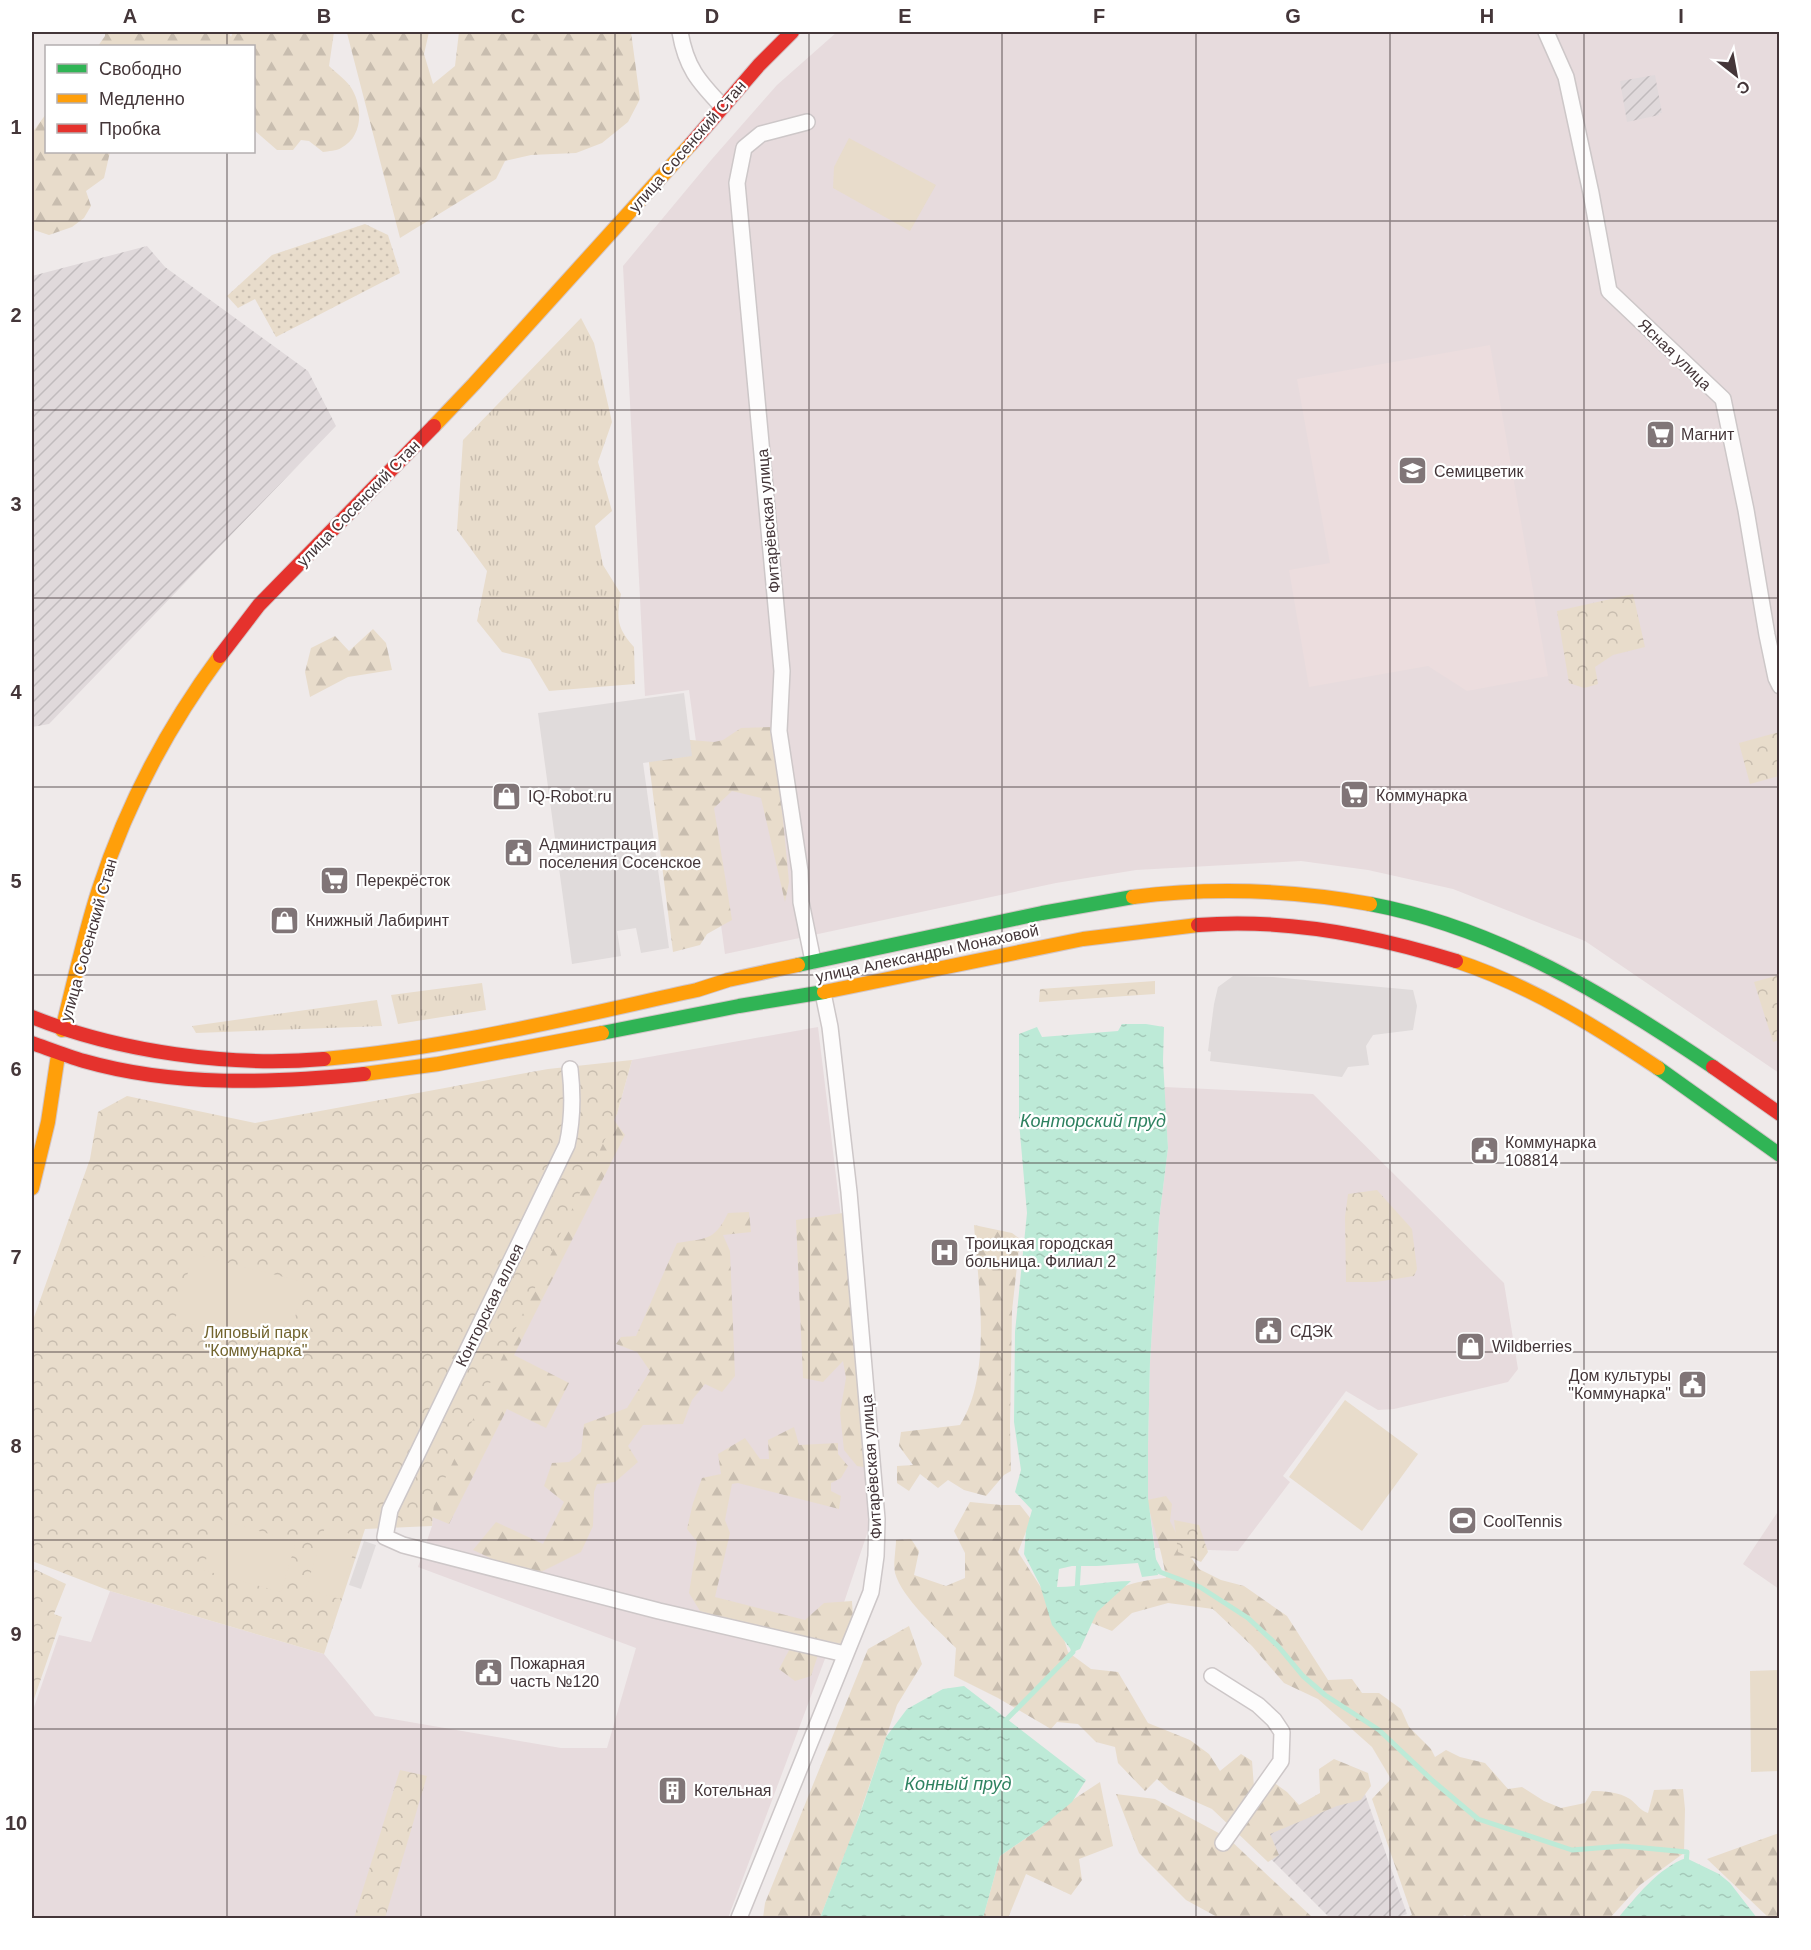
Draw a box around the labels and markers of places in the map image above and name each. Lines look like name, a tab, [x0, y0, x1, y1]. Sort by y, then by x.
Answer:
supermarket icon: Магнит	[1644, 418, 1676, 450]
place label: Магнит	[1681, 426, 1735, 443]
school or university icon: Семицветик	[1397, 455, 1429, 487]
place label: Семицветик	[1434, 463, 1525, 480]
supermarket icon: Коммунарка	[1339, 779, 1371, 811]
shop icon: IQ-Robot.ru	[491, 780, 523, 812]
place label: Коммунарка	[1376, 787, 1467, 804]
place label: IQ-Robot.ru	[528, 788, 612, 805]
place label: Администрация поселения Сосенское	[539, 836, 701, 871]
public building icon: Администрация поселения Сосенское	[502, 837, 534, 869]
supermarket icon: Перекрёсток	[319, 864, 351, 896]
place label: Перекрёсток	[356, 872, 451, 889]
shop icon: Книжный Лабиринт	[269, 904, 301, 936]
place label: Книжный Лабиринт	[306, 912, 450, 929]
place label: Коммунарка 108814	[1505, 1134, 1596, 1169]
public building icon: Коммунарка 108814	[1468, 1135, 1500, 1167]
place label: Троицкая городская больница. Филиал 2	[965, 1235, 1116, 1270]
hospital icon: Троицкая городская больница. Филиал 2	[928, 1236, 960, 1268]
public building icon: СДЭК	[1253, 1315, 1285, 1347]
place label: СДЭК	[1290, 1323, 1334, 1340]
shop icon: Wildberries	[1455, 1330, 1487, 1362]
place label: Wildberries	[1492, 1338, 1572, 1355]
place label: Дом культуры "Коммунарка"	[1568, 1367, 1671, 1402]
public building icon: Дом культуры "Коммунарка"	[1676, 1368, 1708, 1400]
sports icon: CoolTennis	[1446, 1505, 1478, 1537]
place label: CoolTennis	[1483, 1513, 1562, 1530]
place label: Пожарная часть №120	[510, 1655, 599, 1690]
public building icon: Пожарная часть №120	[473, 1656, 505, 1688]
building icon: Котельная	[657, 1774, 689, 1806]
place label: Котельная	[694, 1782, 771, 1799]

